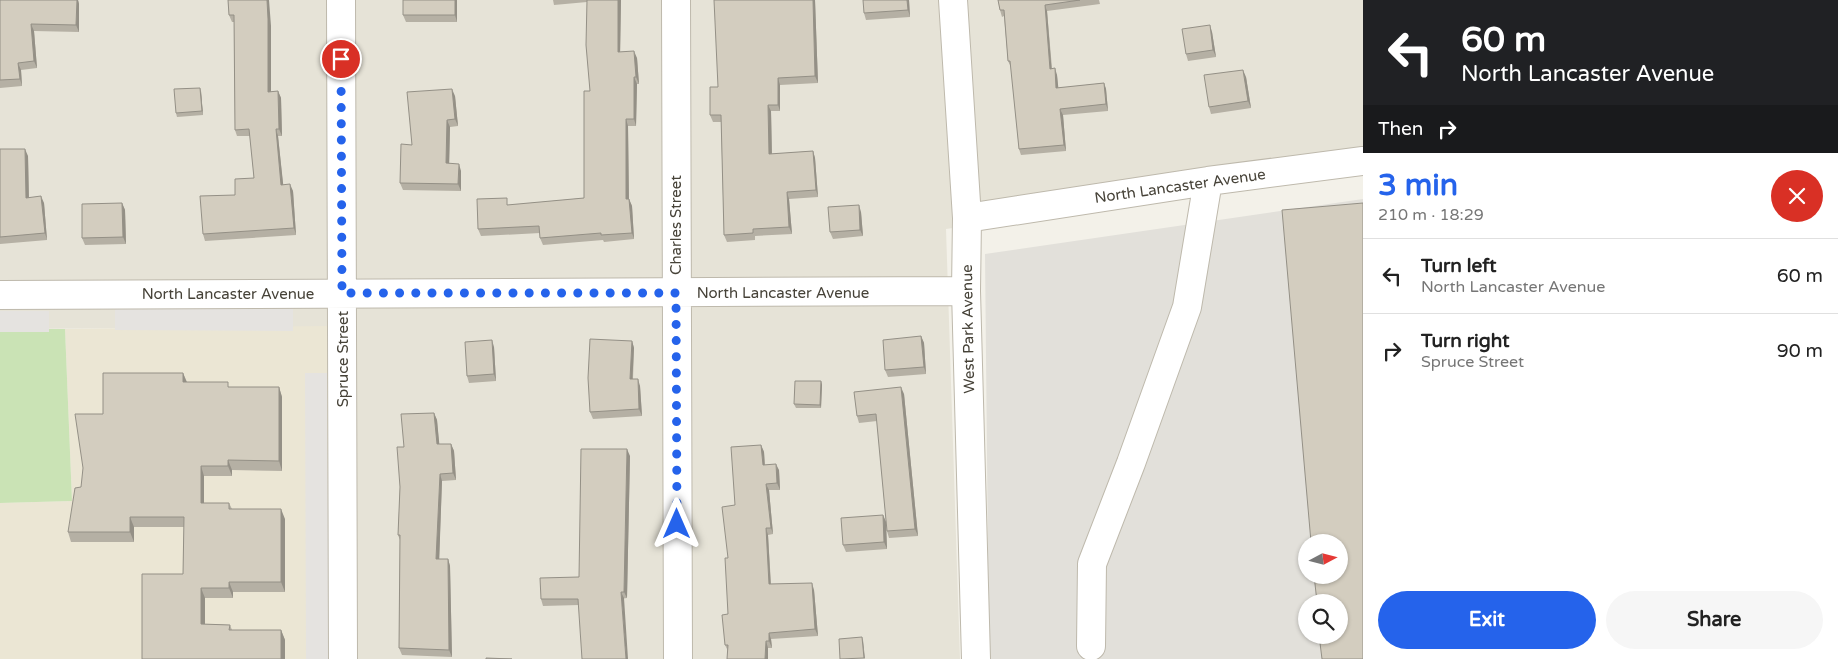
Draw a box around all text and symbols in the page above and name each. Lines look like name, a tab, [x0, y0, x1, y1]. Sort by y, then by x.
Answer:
text: 60 m	[1461, 19, 1546, 61]
icon: left	[1378, 20, 1443, 85]
pin	[320, 38, 362, 80]
icon: arrive	[327, 45, 355, 73]
text: North Lancaster Avenue	[1461, 61, 1714, 87]
icon: right	[1433, 115, 1461, 143]
text: Then	[1378, 118, 1423, 140]
street label: North Lancaster Avenue	[1093, 165, 1267, 207]
text: 3 min	[1378, 167, 1458, 204]
button: close	[1771, 170, 1823, 222]
street label: Charles Street	[667, 175, 685, 275]
text: 210 m · 18:29	[1378, 205, 1484, 225]
text: Turn left	[1421, 255, 1497, 277]
icon: left	[1378, 262, 1406, 290]
street label: West Park Avenue	[958, 264, 978, 394]
text: 60 m	[1777, 265, 1823, 287]
text: North Lancaster Avenue	[1421, 277, 1605, 297]
street label: North Lancaster Avenue	[697, 284, 869, 302]
street label: North Lancaster Avenue	[142, 285, 314, 303]
street label: Spruce Street	[334, 310, 352, 407]
text: Turn right	[1421, 330, 1509, 352]
icon: right	[1378, 337, 1406, 365]
text: 90 m	[1777, 340, 1823, 362]
text: Spruce Street	[1421, 352, 1524, 372]
position arrow	[650, 497, 702, 549]
north arrow	[1298, 534, 1348, 584]
map controls	[1298, 534, 1348, 644]
button: Exit	[1378, 591, 1596, 649]
button: Share	[1606, 591, 1823, 649]
button: search	[1298, 594, 1348, 644]

